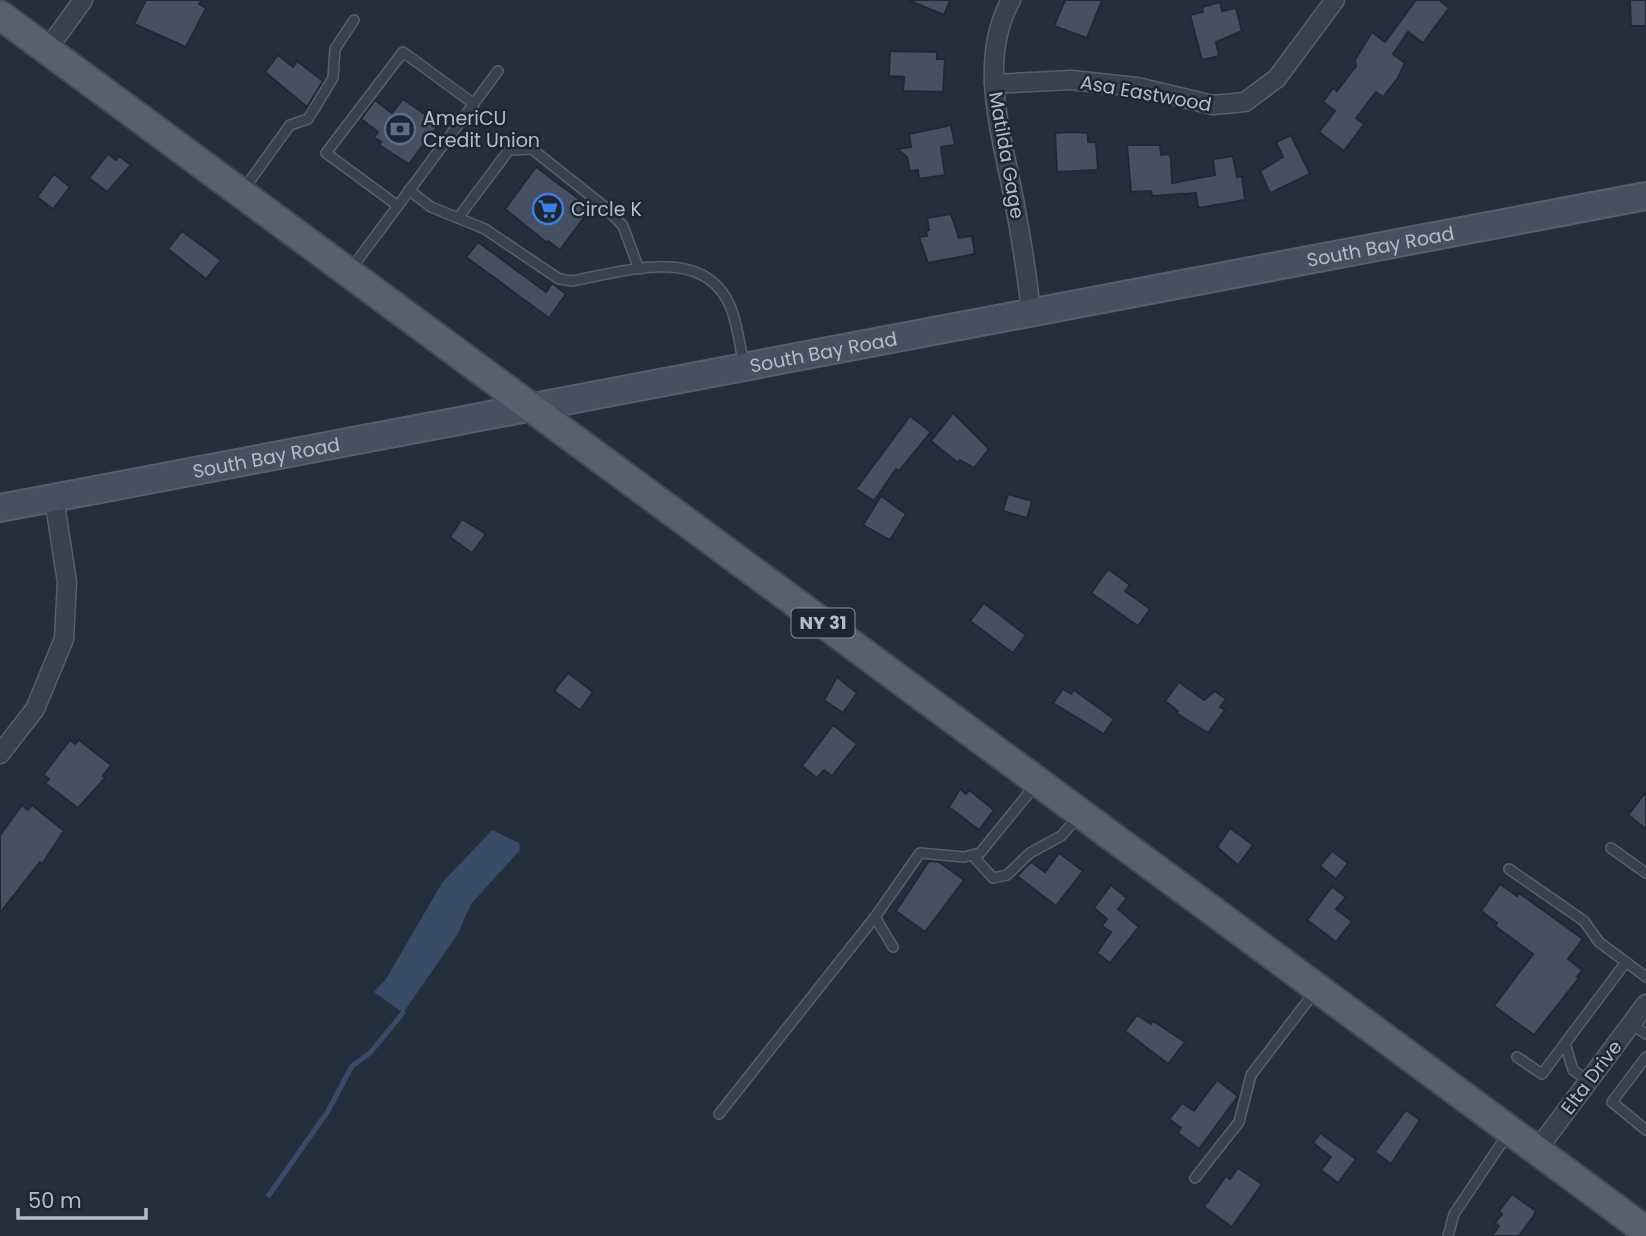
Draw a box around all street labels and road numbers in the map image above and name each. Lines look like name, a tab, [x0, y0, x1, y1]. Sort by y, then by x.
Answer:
street label: Asa Eastwood	[1078, 69, 1214, 118]
street label: Matilda Gage	[982, 89, 1031, 221]
street label: South Bay Road	[1305, 220, 1456, 274]
street label: South Bay Road	[748, 325, 899, 380]
street label: South Bay Road	[190, 431, 342, 485]
road number: NY 31	[792, 608, 854, 638]
street label: Elta Drive	[1554, 1034, 1628, 1120]

